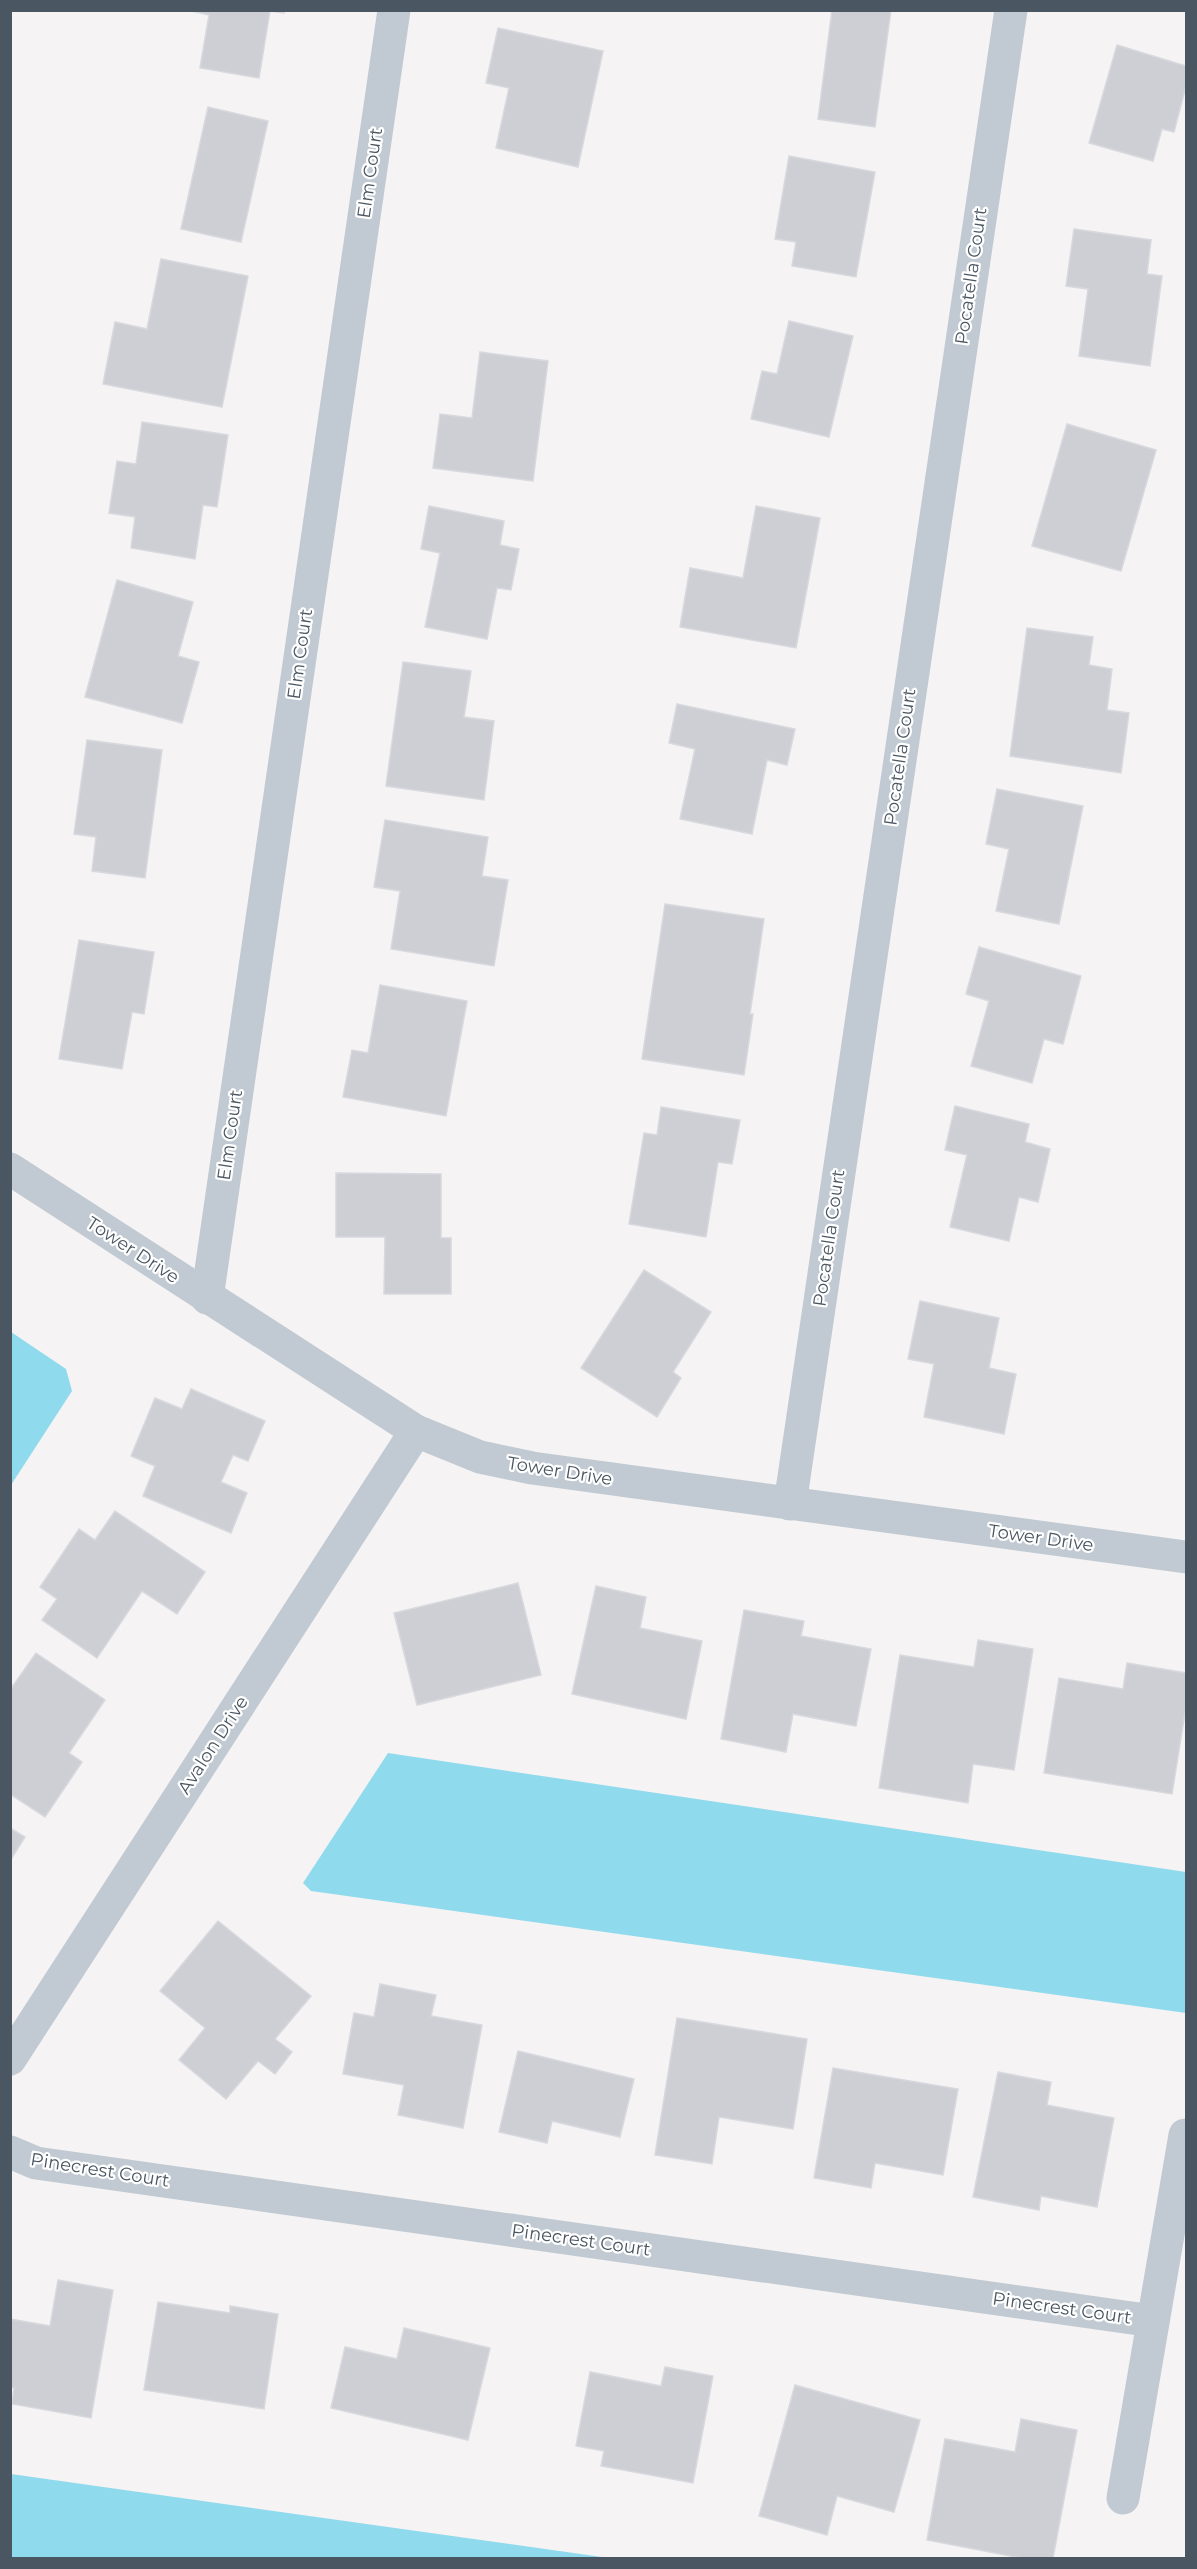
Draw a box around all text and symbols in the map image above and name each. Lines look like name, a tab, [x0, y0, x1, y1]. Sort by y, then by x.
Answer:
street label: Elm Court	[353, 126, 387, 220]
street label: Pocatella Court	[950, 206, 992, 346]
street label: Elm Court	[283, 607, 317, 701]
street label: Pocatella Court	[879, 687, 921, 827]
street label: Elm Court	[213, 1088, 247, 1182]
street label: Pocatella Court	[808, 1168, 850, 1308]
street label: Tower Drive	[83, 1212, 183, 1288]
street label: Tower Drive	[506, 1452, 614, 1490]
street label: Tower Drive	[987, 1520, 1095, 1556]
street label: Avalon Drive	[173, 1692, 253, 1798]
street label: Pinecrest Court	[29, 2148, 171, 2192]
street label: Pinecrest Court	[510, 2219, 652, 2261]
street label: Pinecrest Court	[991, 2287, 1133, 2329]

